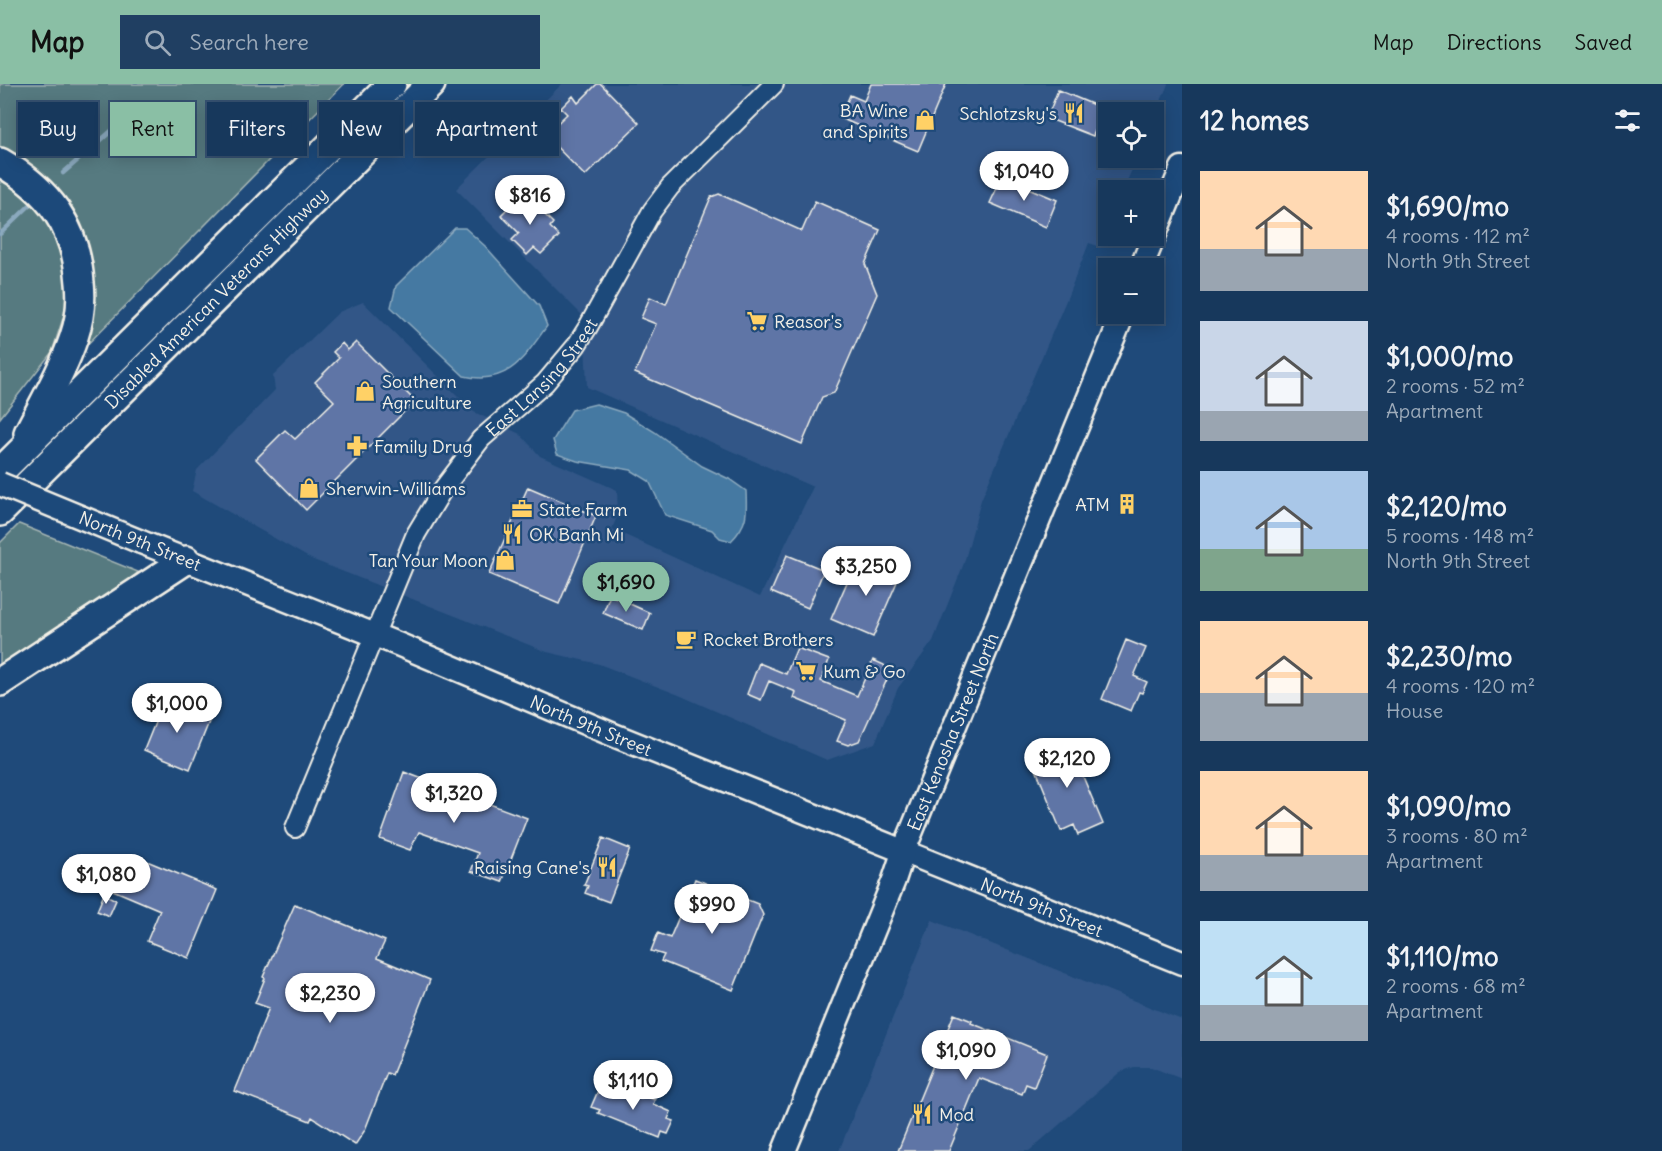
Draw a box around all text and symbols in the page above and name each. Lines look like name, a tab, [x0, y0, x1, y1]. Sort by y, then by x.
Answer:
search box	[120, 15, 540, 69]
text: Map	[30, 24, 84, 60]
icon: search	[141, 26, 174, 59]
text: Search here	[189, 28, 309, 56]
text: Map	[1373, 29, 1414, 56]
text: Directions	[1447, 29, 1541, 56]
text: Saved	[1574, 29, 1632, 56]
place label: BA Wine and Spirits	[823, 99, 908, 143]
restaurant icon: Schlotzsky's	[1062, 101, 1086, 125]
chip: Buy	[18, 102, 98, 156]
chip: Rent	[110, 102, 195, 156]
chip: Filters	[207, 102, 307, 156]
chip: New	[319, 102, 403, 156]
chip: Apartment	[415, 102, 559, 156]
place label: Schlotzsky's	[960, 102, 1057, 125]
map controls	[1098, 102, 1164, 324]
button: locate	[1098, 102, 1164, 168]
text: 12 homes	[1200, 104, 1309, 137]
icon: filters	[1611, 104, 1644, 137]
shop icon: BA Wine and Spirits	[913, 108, 937, 132]
pin: $1,040	[975, 151, 1073, 202]
text: $1,040	[994, 158, 1054, 183]
pin: $816	[494, 175, 566, 226]
button: +	[1098, 180, 1164, 246]
street label: Disabled American Veterans Highway	[100, 182, 332, 413]
text: $816	[509, 182, 551, 207]
text: $1,690/mo	[1386, 190, 1509, 223]
icon: home	[1248, 195, 1320, 267]
text: 4 rooms · 112 m²	[1386, 223, 1530, 248]
text: North 9th Street	[1386, 248, 1530, 273]
button: −	[1098, 258, 1164, 324]
supermarket icon: Reasor's	[745, 309, 769, 333]
place label: Reasor's	[774, 310, 842, 333]
street label: East Lansing Street	[481, 314, 602, 441]
text: $1,000/mo	[1386, 340, 1513, 373]
icon: home	[1248, 345, 1320, 417]
place label: Southern Agriculture	[382, 370, 472, 414]
text: 2 rooms · 52 m²	[1386, 373, 1525, 398]
shop icon: Southern Agriculture	[353, 379, 377, 403]
text: Apartment	[1386, 398, 1483, 423]
pharmacy icon: Family Drug	[345, 434, 369, 458]
place label: Family Drug	[374, 435, 473, 458]
shop icon: Sherwin-Williams	[297, 476, 321, 500]
place label: Sherwin-Williams	[326, 477, 466, 500]
text: $2,120/mo	[1386, 490, 1507, 523]
building icon: ATM	[1115, 492, 1139, 516]
place label: ATM	[1075, 493, 1110, 516]
icon: home	[1248, 495, 1320, 567]
office icon: State Farm	[510, 497, 534, 521]
place label: State Farm	[539, 498, 628, 521]
street label: North 9th Street	[76, 506, 204, 576]
restaurant icon: OK Banh Mi	[500, 522, 524, 546]
place label: OK Banh Mi	[529, 523, 624, 546]
text: 5 rooms · 148 m²	[1386, 523, 1534, 548]
pin: $3,250	[817, 546, 915, 597]
shop icon: Tan Your Moon	[493, 548, 517, 572]
text: North 9th Street	[1386, 548, 1530, 573]
place label: Tan Your Moon	[369, 549, 488, 572]
text: $3,250	[835, 553, 897, 578]
pin: $1,690	[577, 562, 675, 613]
text: $1,690	[596, 569, 656, 594]
cafe icon: Rocket Brothers	[674, 627, 698, 651]
place label: Rocket Brothers	[703, 628, 833, 651]
street label: East Kenosha Street North	[902, 629, 1003, 834]
text: $2,230/mo	[1386, 640, 1512, 673]
icon: home	[1248, 645, 1320, 717]
supermarket icon: Kum & Go	[794, 659, 818, 683]
place label: Kum & Go	[823, 660, 906, 683]
text: 4 rooms · 120 m²	[1386, 673, 1535, 698]
pin: $1,000	[128, 683, 226, 734]
text: $1,000	[146, 690, 208, 715]
street label: North 9th Street	[527, 690, 655, 761]
text: House	[1386, 698, 1443, 723]
pin: $2,120	[1018, 738, 1116, 789]
text: $2,120	[1038, 745, 1096, 770]
pin: $1,320	[405, 773, 503, 824]
text: $1,320	[425, 780, 483, 805]
text: $1,090/mo	[1386, 790, 1511, 823]
icon: home	[1248, 795, 1320, 867]
text: 3 rooms · 80 m²	[1386, 823, 1528, 848]
text: Apartment	[1386, 848, 1483, 873]
pin: $1,080	[57, 854, 155, 905]
restaurant icon: Raising Cane's	[595, 855, 619, 879]
place label: Raising Cane's	[474, 856, 590, 879]
text: $1,080	[76, 861, 136, 886]
street label: North 9th Street	[977, 872, 1106, 942]
pin: $990	[676, 884, 748, 935]
text: $990	[688, 891, 736, 916]
text: $1,110/mo	[1386, 940, 1499, 973]
icon: home	[1248, 945, 1320, 1017]
pin: $2,230	[281, 973, 379, 1024]
text: 2 rooms · 68 m²	[1386, 973, 1526, 998]
text: $2,230	[299, 980, 361, 1005]
text: Apartment	[1386, 998, 1483, 1023]
pin: $1,090	[917, 1030, 1015, 1081]
text: $1,090	[936, 1037, 996, 1062]
pin: $1,110	[584, 1060, 682, 1111]
text: $1,110	[607, 1067, 659, 1092]
restaurant icon: Mod	[910, 1102, 934, 1126]
place label: Mod	[939, 1103, 975, 1126]

